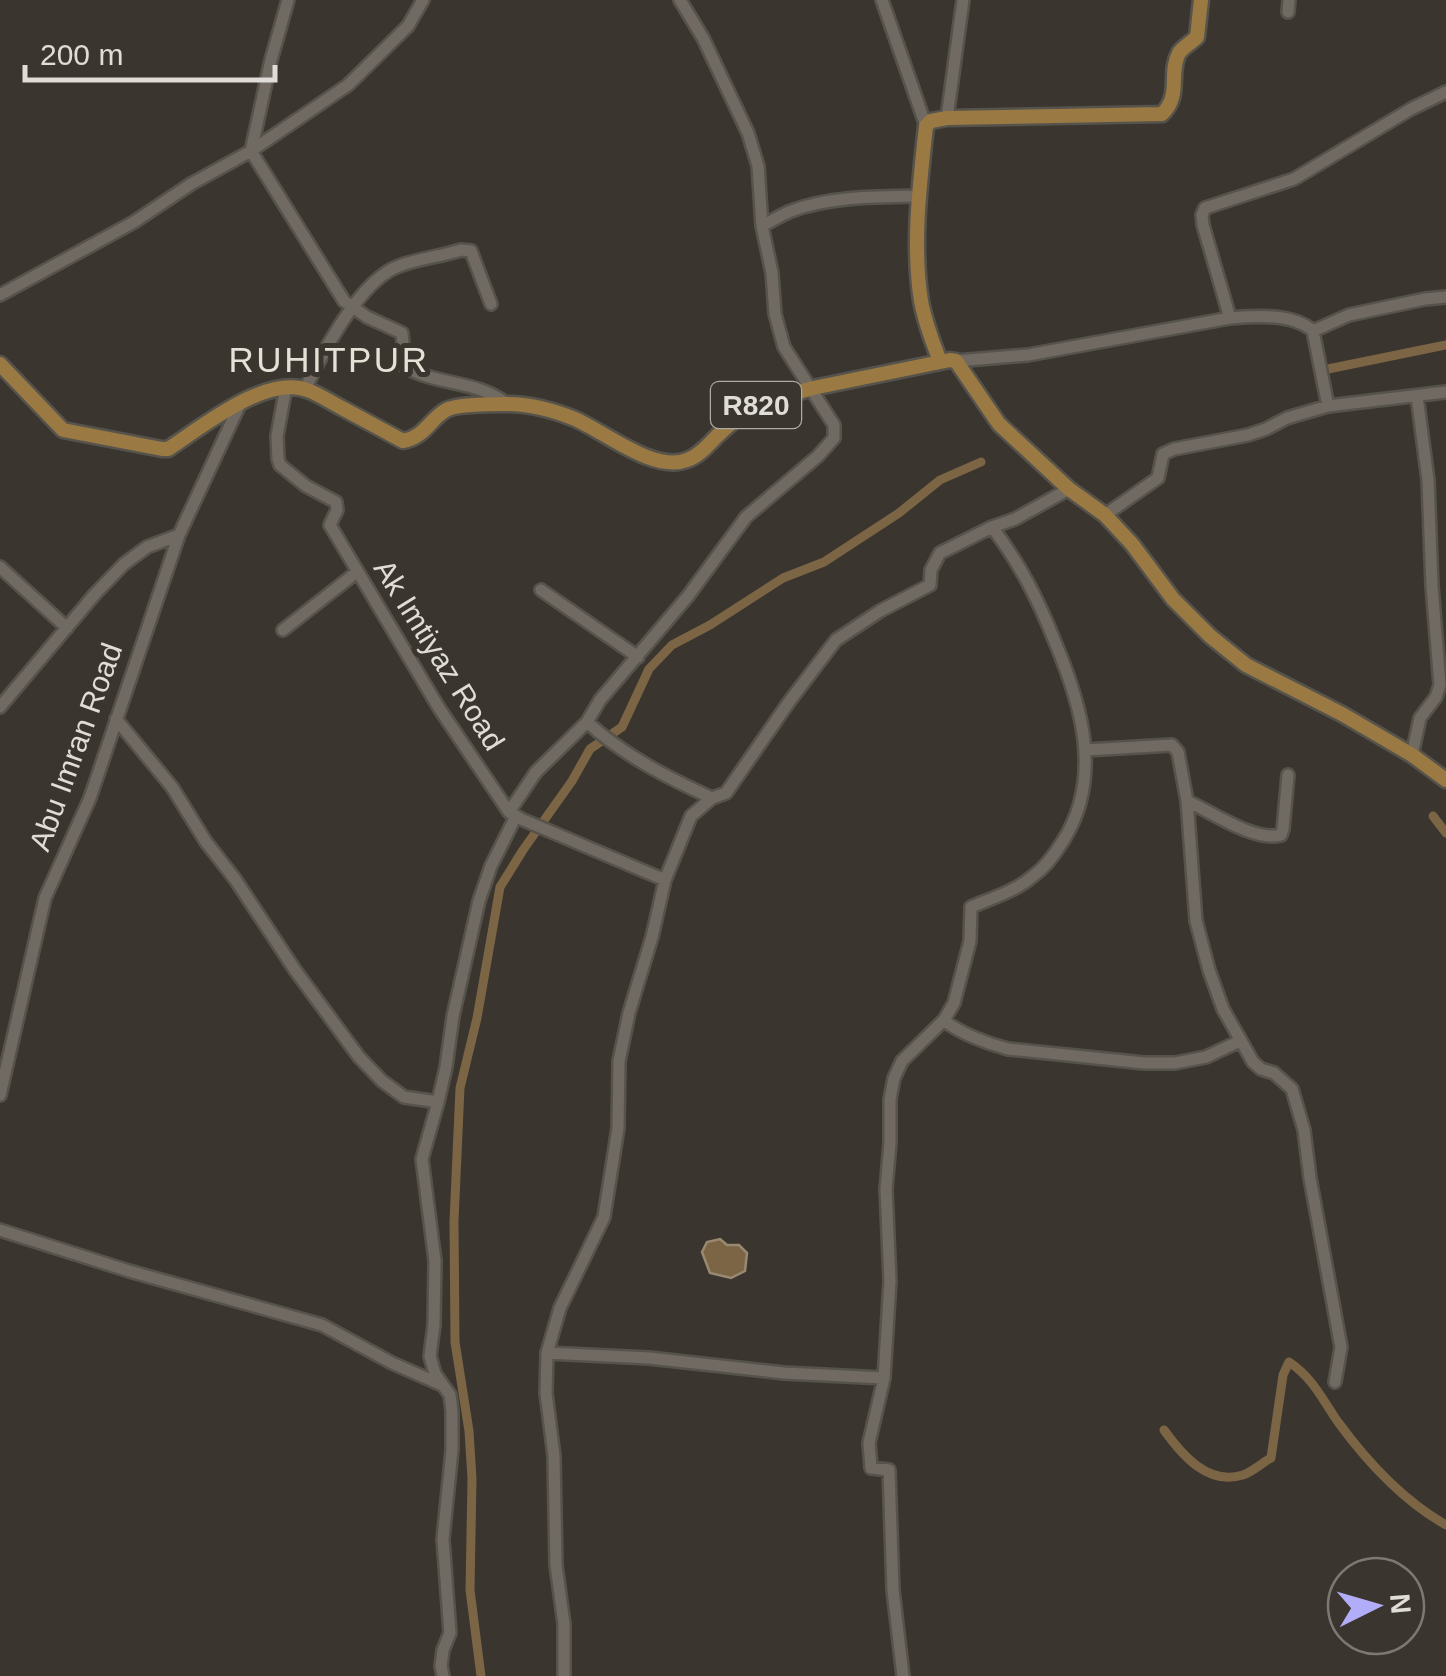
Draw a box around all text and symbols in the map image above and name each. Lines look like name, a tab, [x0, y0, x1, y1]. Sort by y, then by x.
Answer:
scale bar	[25, 20, 275, 82]
text: 200 m	[40, 38, 123, 71]
district label: RUHITPUR	[229, 340, 429, 379]
road number: R820	[711, 382, 801, 428]
street label: Ak Imtiyaz Road	[368, 553, 511, 756]
street label: Abu Imran Road	[23, 639, 128, 855]
north arrow	[1326, 1556, 1426, 1656]
text: N	[1384, 1592, 1417, 1615]

